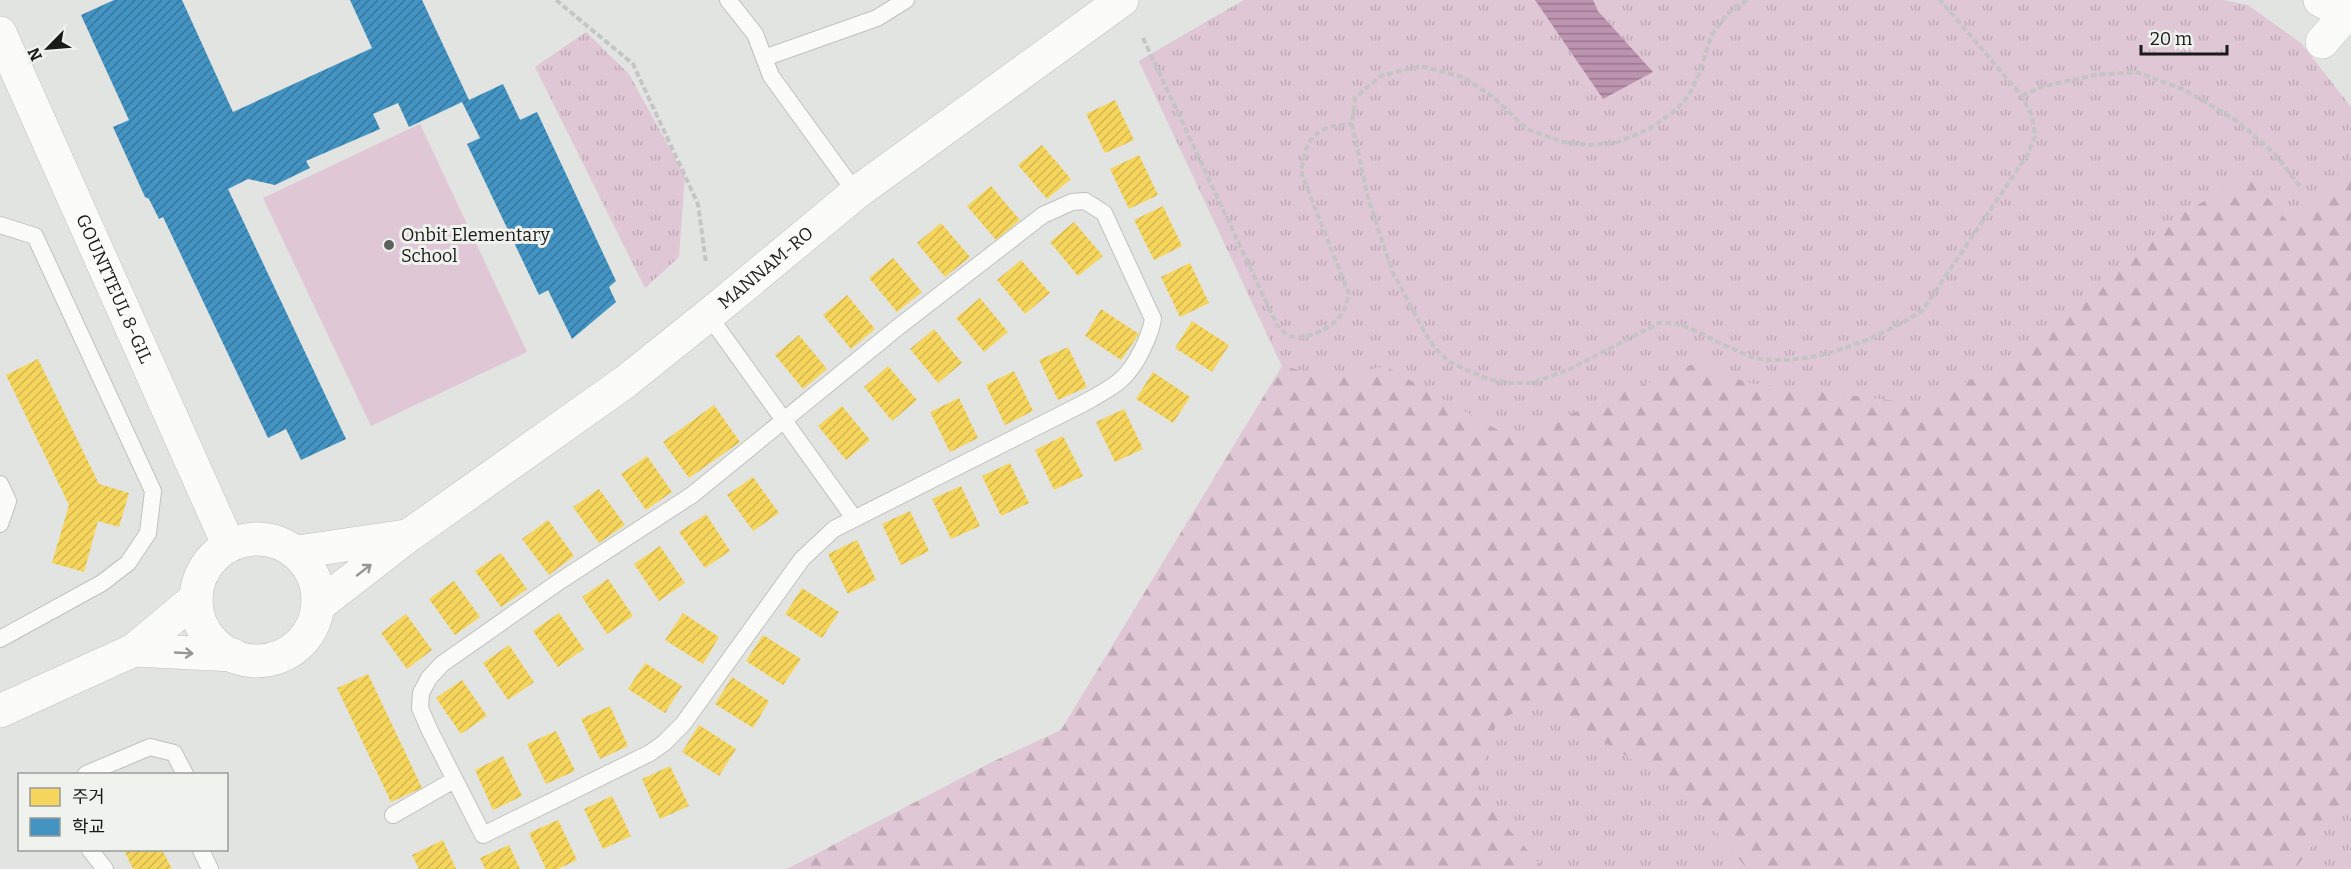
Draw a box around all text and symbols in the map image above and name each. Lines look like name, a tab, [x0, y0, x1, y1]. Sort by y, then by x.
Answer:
north arrow	[18, 18, 78, 78]
scale bar	[2141, 18, 2226, 56]
text: 20 m	[2150, 28, 2192, 50]
text: N	[24, 45, 46, 64]
street label: GOUNTTEUL 8-GIL	[71, 211, 157, 367]
street label: MANNAM-RO	[714, 222, 818, 314]
place label: Onbit Elementary School	[401, 224, 550, 267]
marker: Onbit Elementary School	[382, 238, 396, 252]
one-way arrow	[355, 564, 371, 577]
one-way arrow	[173, 647, 193, 658]
legend	[18, 773, 228, 851]
text: 주거	[72, 786, 105, 808]
text: 학교	[72, 816, 105, 838]

